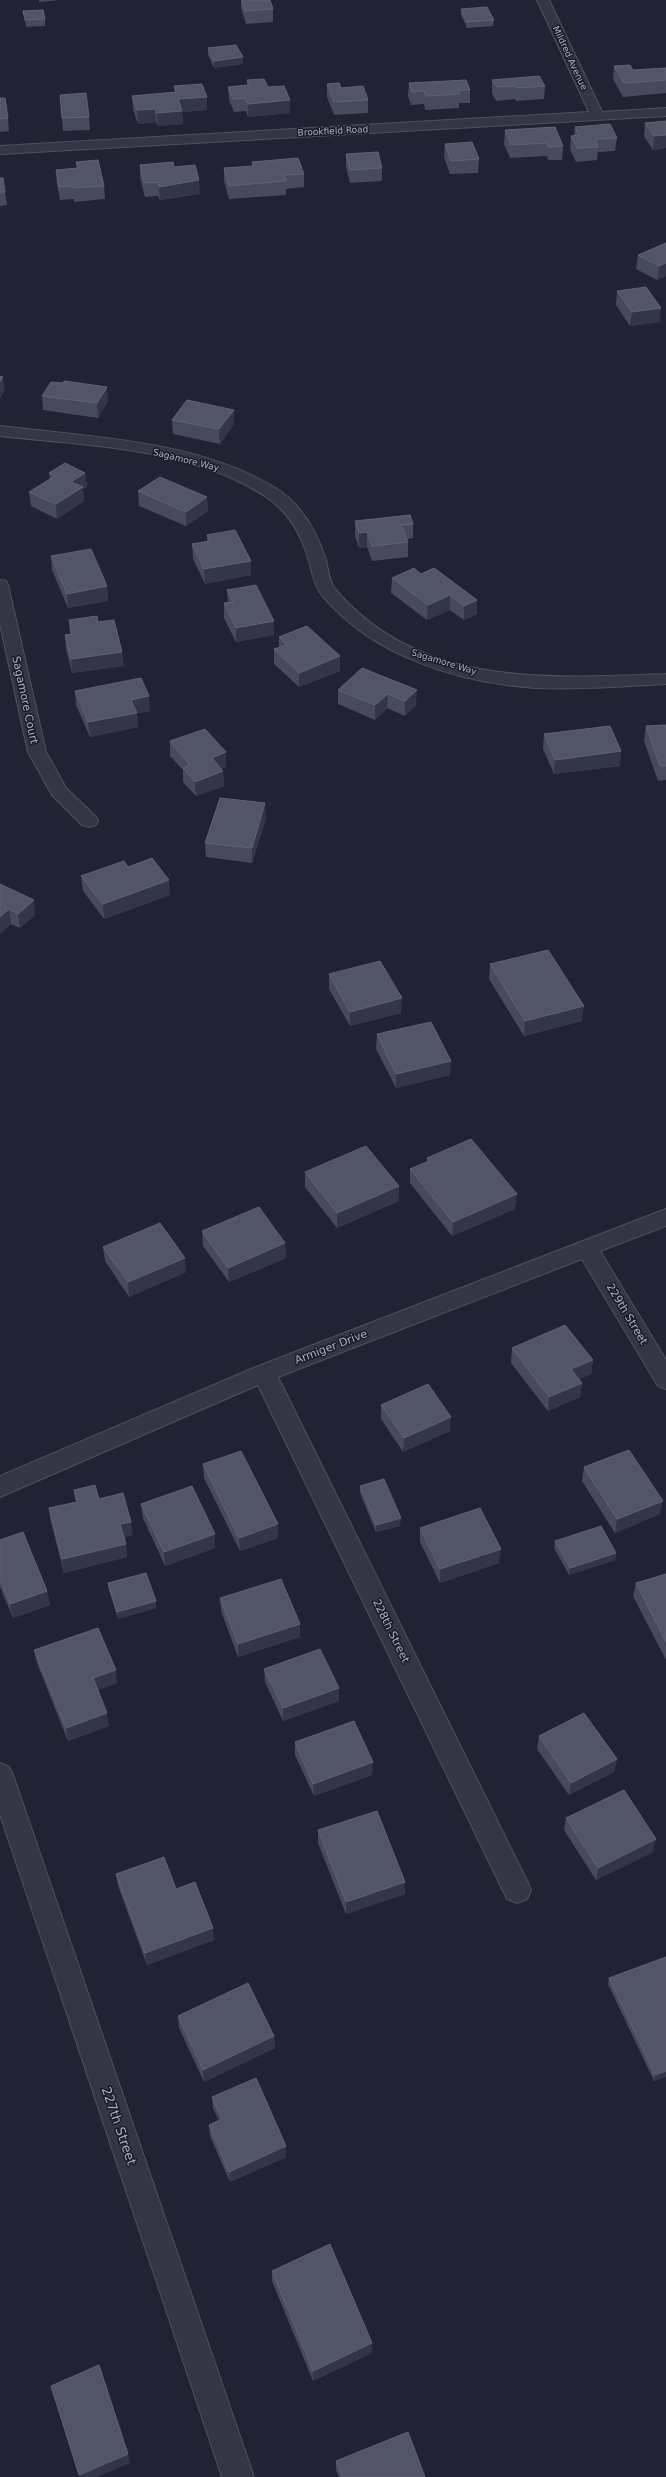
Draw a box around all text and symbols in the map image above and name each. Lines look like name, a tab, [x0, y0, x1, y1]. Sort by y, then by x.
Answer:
street label: Mildred Avenue	[551, 24, 589, 92]
street label: Brookfield Road	[297, 124, 369, 138]
street label: Sagamore Way	[152, 447, 221, 473]
street label: Sagamore Way	[410, 647, 479, 677]
street label: Sagamore Court	[9, 655, 41, 746]
street label: 229th Street	[604, 1281, 651, 1348]
street label: Armiger Drive	[293, 1327, 369, 1367]
street label: 228th Street	[370, 1597, 412, 1666]
street label: 227th Street	[99, 2085, 139, 2167]

